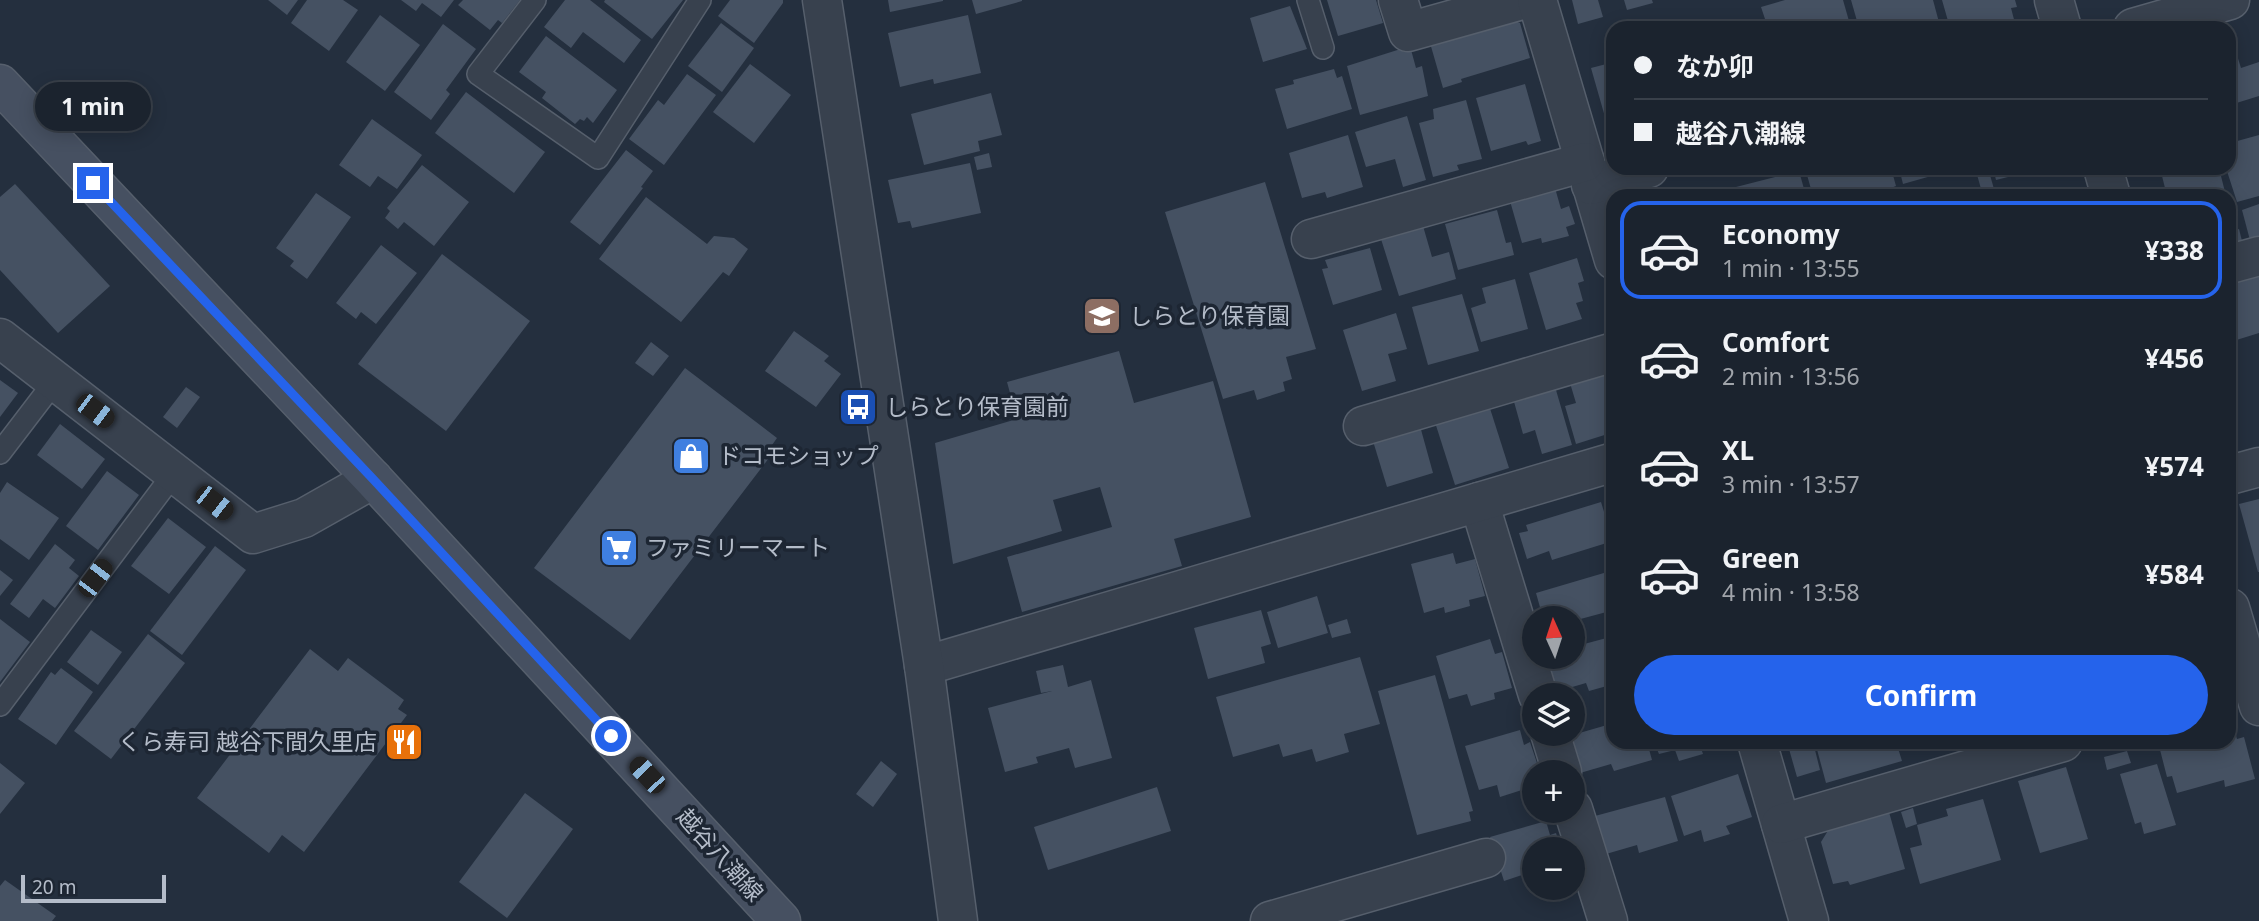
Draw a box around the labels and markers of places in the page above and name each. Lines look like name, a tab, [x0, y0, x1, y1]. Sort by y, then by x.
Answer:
school or university icon: しらとり保育園	[1081, 295, 1123, 337]
place label: しらとり保育園	[1129, 299, 1290, 331]
bus stop icon: しらとり保育園前	[837, 386, 879, 428]
place label: しらとり保育園前	[885, 390, 1069, 422]
shop icon: ドコモショップ	[670, 435, 712, 477]
place label: ドコモショップ	[718, 439, 879, 471]
supermarket icon: ファミリーマート	[598, 527, 640, 569]
place label: ファミリーマート	[646, 531, 830, 563]
restaurant icon: くら寿司 越谷下間久里店	[383, 721, 425, 763]
place label: くら寿司 越谷下間久里店	[118, 725, 377, 757]

